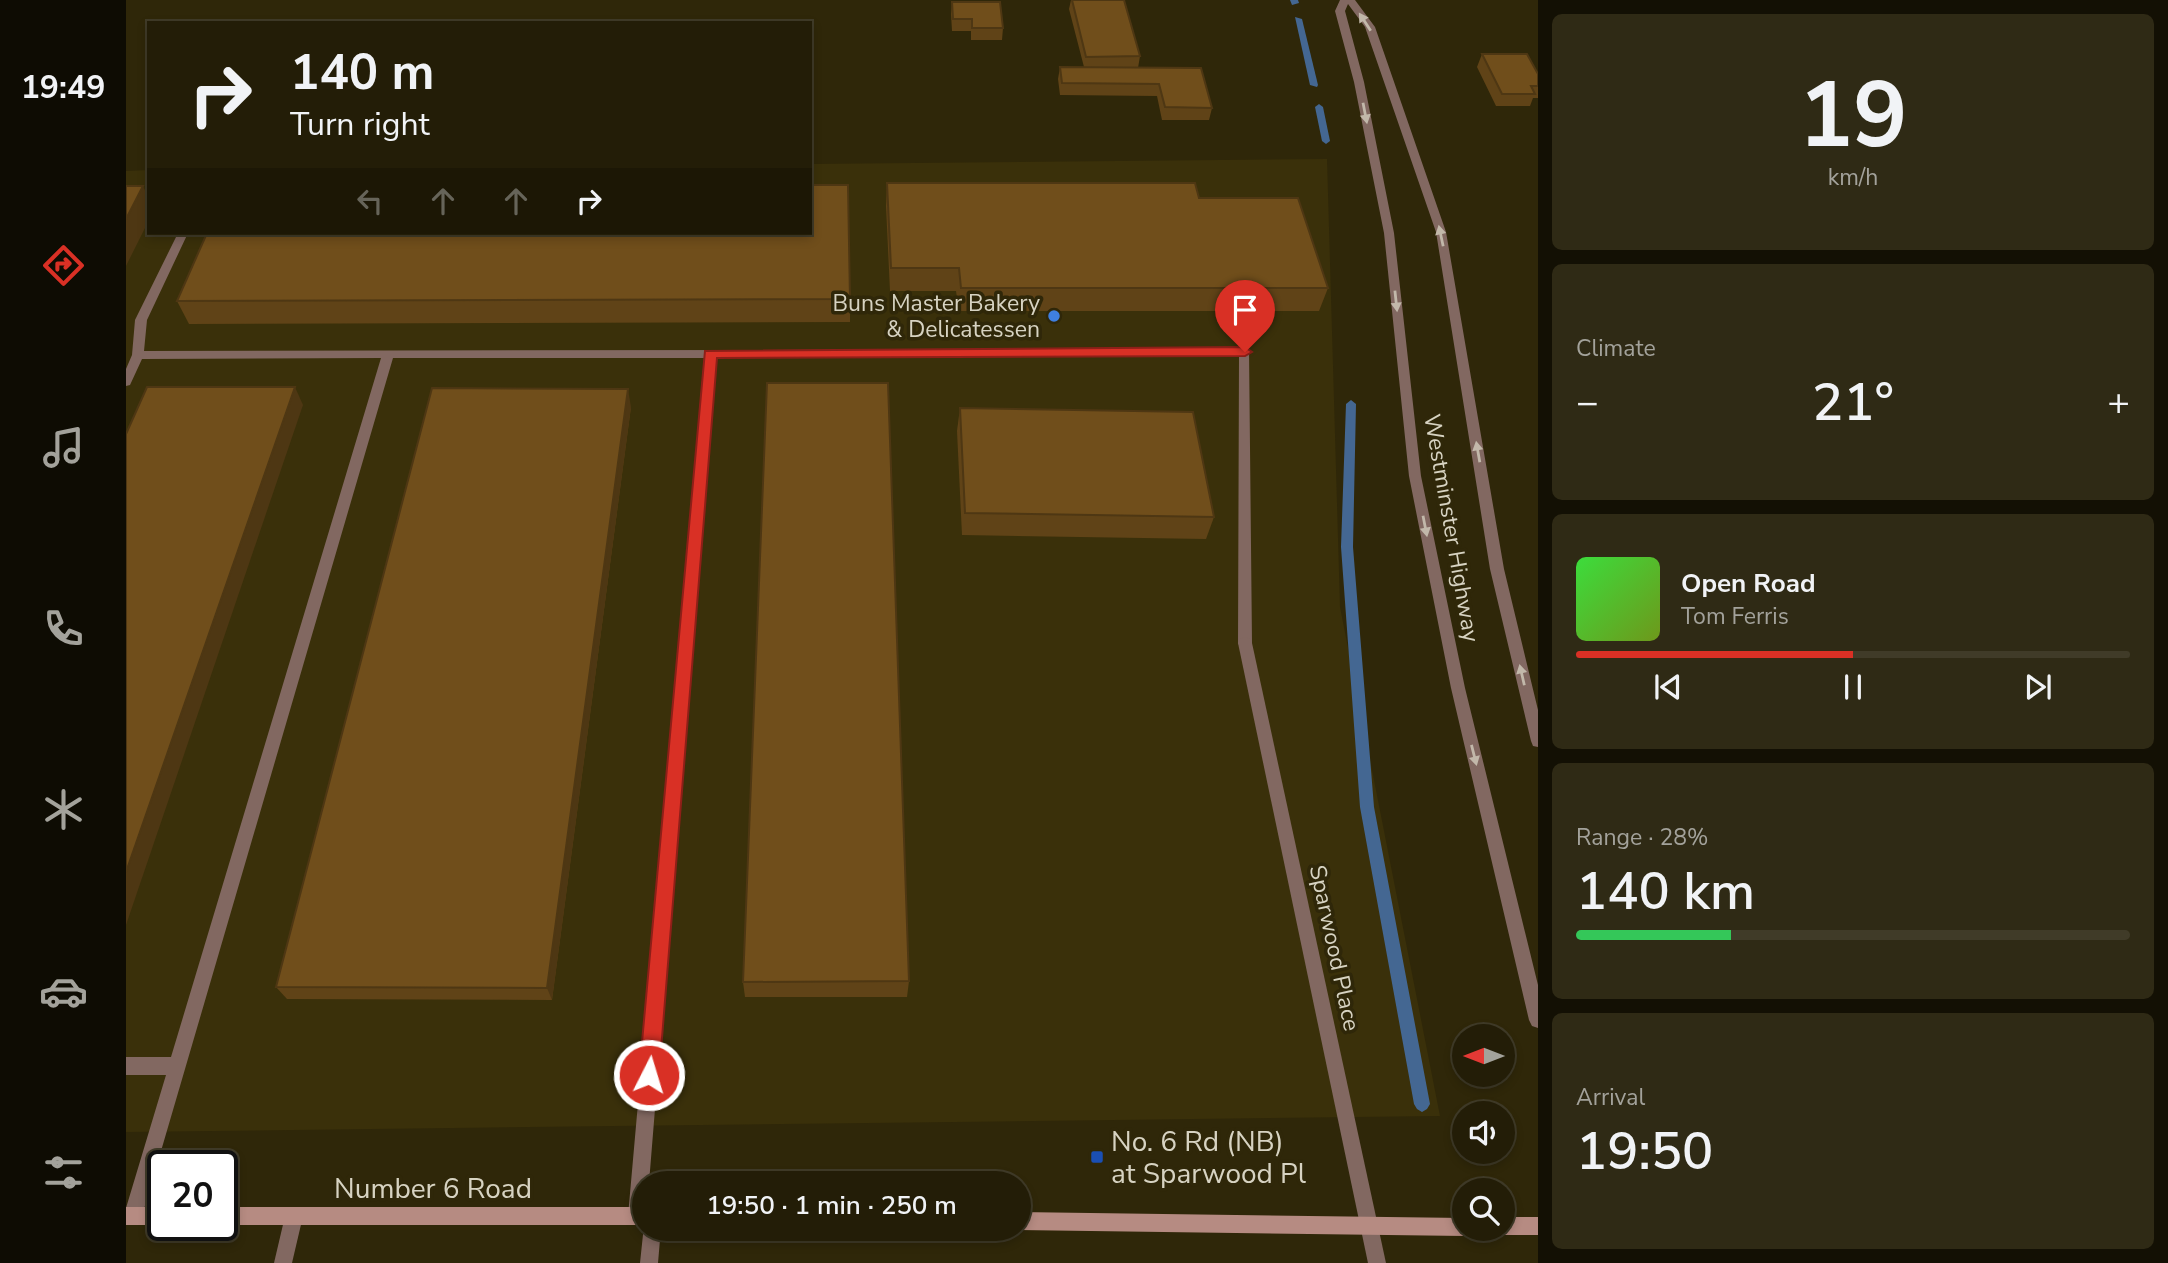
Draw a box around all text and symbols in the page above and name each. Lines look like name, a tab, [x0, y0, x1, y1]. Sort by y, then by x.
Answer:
one-way arrow	[1359, 12, 1372, 32]
text: 140 m	[290, 39, 434, 106]
icon: right	[175, 49, 266, 140]
text: 19	[1798, 54, 1908, 178]
text: 19:49	[21, 66, 105, 109]
one-way arrow	[1360, 102, 1371, 124]
text: Turn right	[290, 103, 430, 146]
text: km/h	[1828, 162, 1878, 193]
icon: left	[351, 182, 389, 220]
icon: ahead	[424, 182, 462, 220]
icon: ahead	[497, 182, 535, 220]
icon: right	[570, 182, 608, 220]
one-way arrow	[1436, 225, 1447, 247]
icon: directions	[39, 241, 88, 290]
pin	[1215, 280, 1275, 352]
place label: Buns Master Bakery & Delicatessen	[832, 288, 1040, 345]
one-way arrow	[1391, 290, 1402, 312]
icon: arrive	[1226, 291, 1264, 329]
marker: Buns Master Bakery & Delicatessen	[1046, 308, 1062, 324]
text: Climate	[1576, 333, 1656, 364]
text: 21°	[1812, 367, 1894, 438]
text: −	[1576, 377, 1599, 428]
text: +	[2107, 377, 2130, 428]
street label: Westminster Highway	[1416, 412, 1487, 645]
icon: music	[39, 423, 88, 472]
one-way arrow	[1472, 441, 1483, 463]
one-way arrow	[1420, 515, 1431, 537]
text: Open Road	[1681, 566, 1816, 601]
text: Tom Ferris	[1681, 601, 1789, 632]
icon: phone	[39, 604, 88, 653]
one-way arrow	[1516, 664, 1527, 686]
icon: previous	[1649, 668, 1687, 706]
icon: pause	[1834, 668, 1872, 706]
icon: next	[2019, 668, 2057, 706]
one-way arrow	[1469, 744, 1480, 766]
icon: climate	[39, 785, 88, 834]
text: Range · 28%	[1576, 822, 1708, 853]
text: 140 km	[1576, 856, 1755, 927]
street label: Sparwood Place	[1302, 862, 1367, 1034]
icon: car	[39, 967, 88, 1016]
north arrow	[1452, 1024, 1516, 1087]
map controls	[1452, 1024, 1515, 1241]
position arrow	[612, 1038, 686, 1112]
text: Arrival	[1576, 1082, 1645, 1113]
button: sound	[1452, 1101, 1515, 1164]
text: 19:50	[1576, 1116, 1713, 1187]
place label: No. 6 Rd (NB) at Sparwood Pl	[1111, 1123, 1307, 1193]
icon: filters	[39, 1148, 88, 1197]
marker: No. 6 Rd (NB) at Sparwood Pl	[1089, 1149, 1105, 1165]
speed limit sign: 20	[147, 1150, 238, 1241]
street label: Number 6 Road	[334, 1170, 532, 1208]
button: search	[1452, 1178, 1515, 1241]
text: 19:50 · 1 min · 250 m	[706, 1188, 957, 1223]

